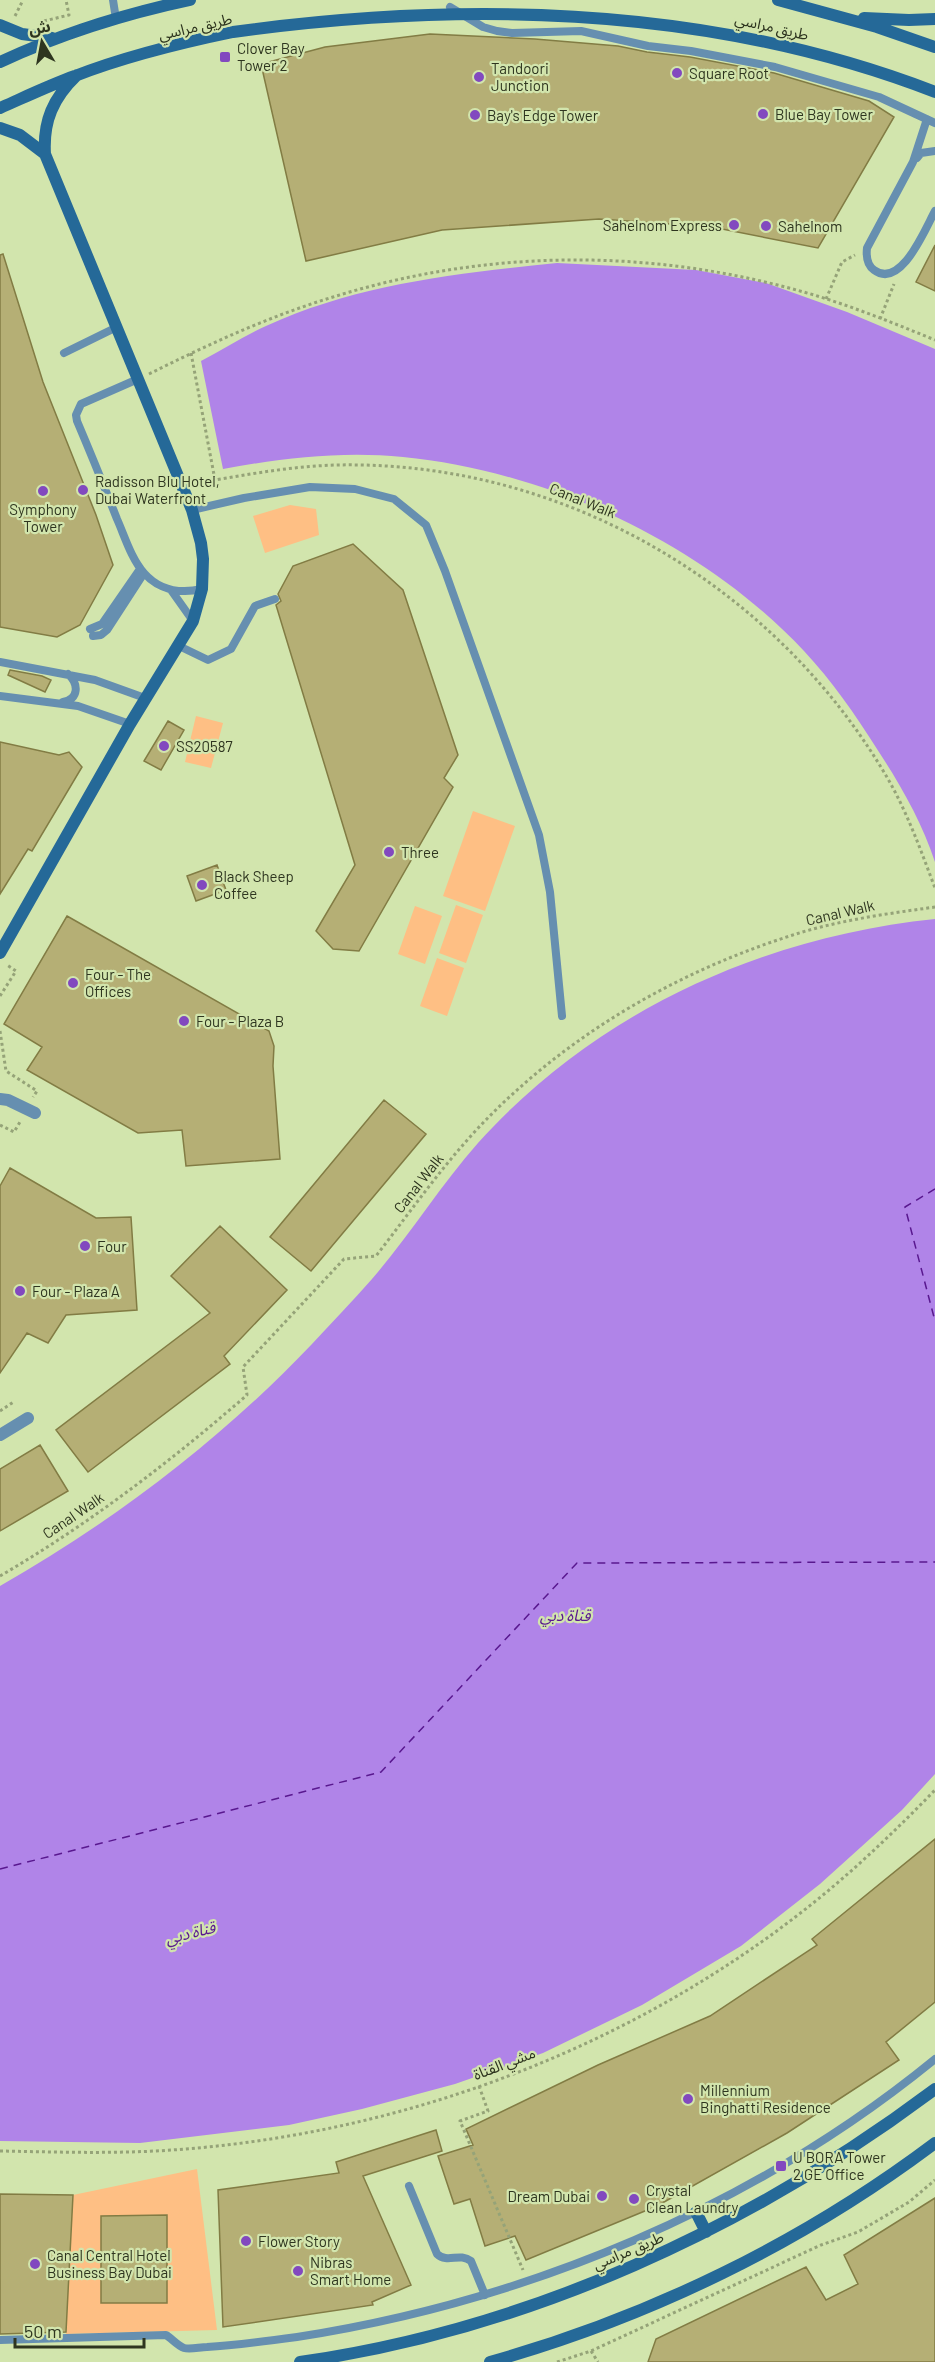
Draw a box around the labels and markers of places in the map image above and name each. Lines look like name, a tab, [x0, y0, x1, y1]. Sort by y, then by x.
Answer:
place label: Clover Bay Tower 2	[237, 39, 305, 74]
marker: Clover Bay Tower 2	[218, 50, 232, 64]
place label: Tandoori Junction	[491, 59, 549, 94]
place label: Square Root	[689, 64, 769, 82]
marker: Square Root	[670, 66, 684, 80]
marker: Tandoori Junction	[472, 70, 486, 84]
place label: Blue Bay Tower	[775, 105, 874, 123]
place label: Bay's Edge Tower	[487, 106, 599, 124]
marker: Blue Bay Tower	[756, 107, 770, 121]
marker: Bay's Edge Tower	[468, 108, 482, 122]
place label: Sahelnom Express	[603, 216, 722, 234]
place label: Sahelnom	[778, 217, 842, 235]
marker: Sahelnom Express	[727, 218, 741, 232]
marker: Sahelnom	[759, 219, 773, 233]
place label: Radisson Blu Hotel, Dubai Waterfront	[95, 472, 220, 507]
marker: Radisson Blu Hotel, Dubai Waterfront	[76, 483, 90, 497]
marker: Symphony Tower	[36, 484, 50, 498]
place label: Symphony Tower	[9, 500, 77, 535]
place label: SS20587	[176, 737, 233, 755]
marker: SS20587	[157, 739, 171, 753]
place label: Three	[401, 843, 439, 861]
marker: Three	[382, 845, 396, 859]
place label: Black Sheep Coffee	[214, 867, 294, 902]
marker: Black Sheep Coffee	[195, 878, 209, 892]
place label: Four - The Offices	[85, 965, 151, 1000]
marker: Four - The Offices	[66, 976, 80, 990]
place label: Four - Plaza B	[196, 1012, 284, 1030]
marker: Four - Plaza B	[177, 1014, 191, 1028]
place label: Four	[97, 1237, 127, 1255]
marker: Four	[78, 1239, 92, 1253]
place label: Four - Plaza A	[32, 1282, 120, 1300]
marker: Four - Plaza A	[13, 1284, 27, 1298]
place label: Millennium Binghatti Residence	[700, 2081, 831, 2116]
marker: Millennium Binghatti Residence	[681, 2092, 695, 2106]
place label: U BORA Tower 2 GE Office	[793, 2148, 886, 2183]
marker: U BORA Tower 2 GE Office	[774, 2159, 788, 2173]
place label: Crystal Clean Laundry	[646, 2181, 739, 2216]
place label: Dream Dubai	[508, 2187, 590, 2205]
marker: Dream Dubai	[595, 2189, 609, 2203]
marker: Crystal Clean Laundry	[627, 2192, 641, 2206]
place label: Flower Story	[258, 2232, 340, 2250]
marker: Flower Story	[239, 2234, 253, 2248]
place label: Canal Central Hotel Business Bay Dubai	[47, 2246, 172, 2281]
place label: Nibras Smart Home	[310, 2253, 391, 2288]
marker: Canal Central Hotel Business Bay Dubai	[28, 2257, 42, 2271]
marker: Nibras Smart Home	[291, 2264, 305, 2278]

